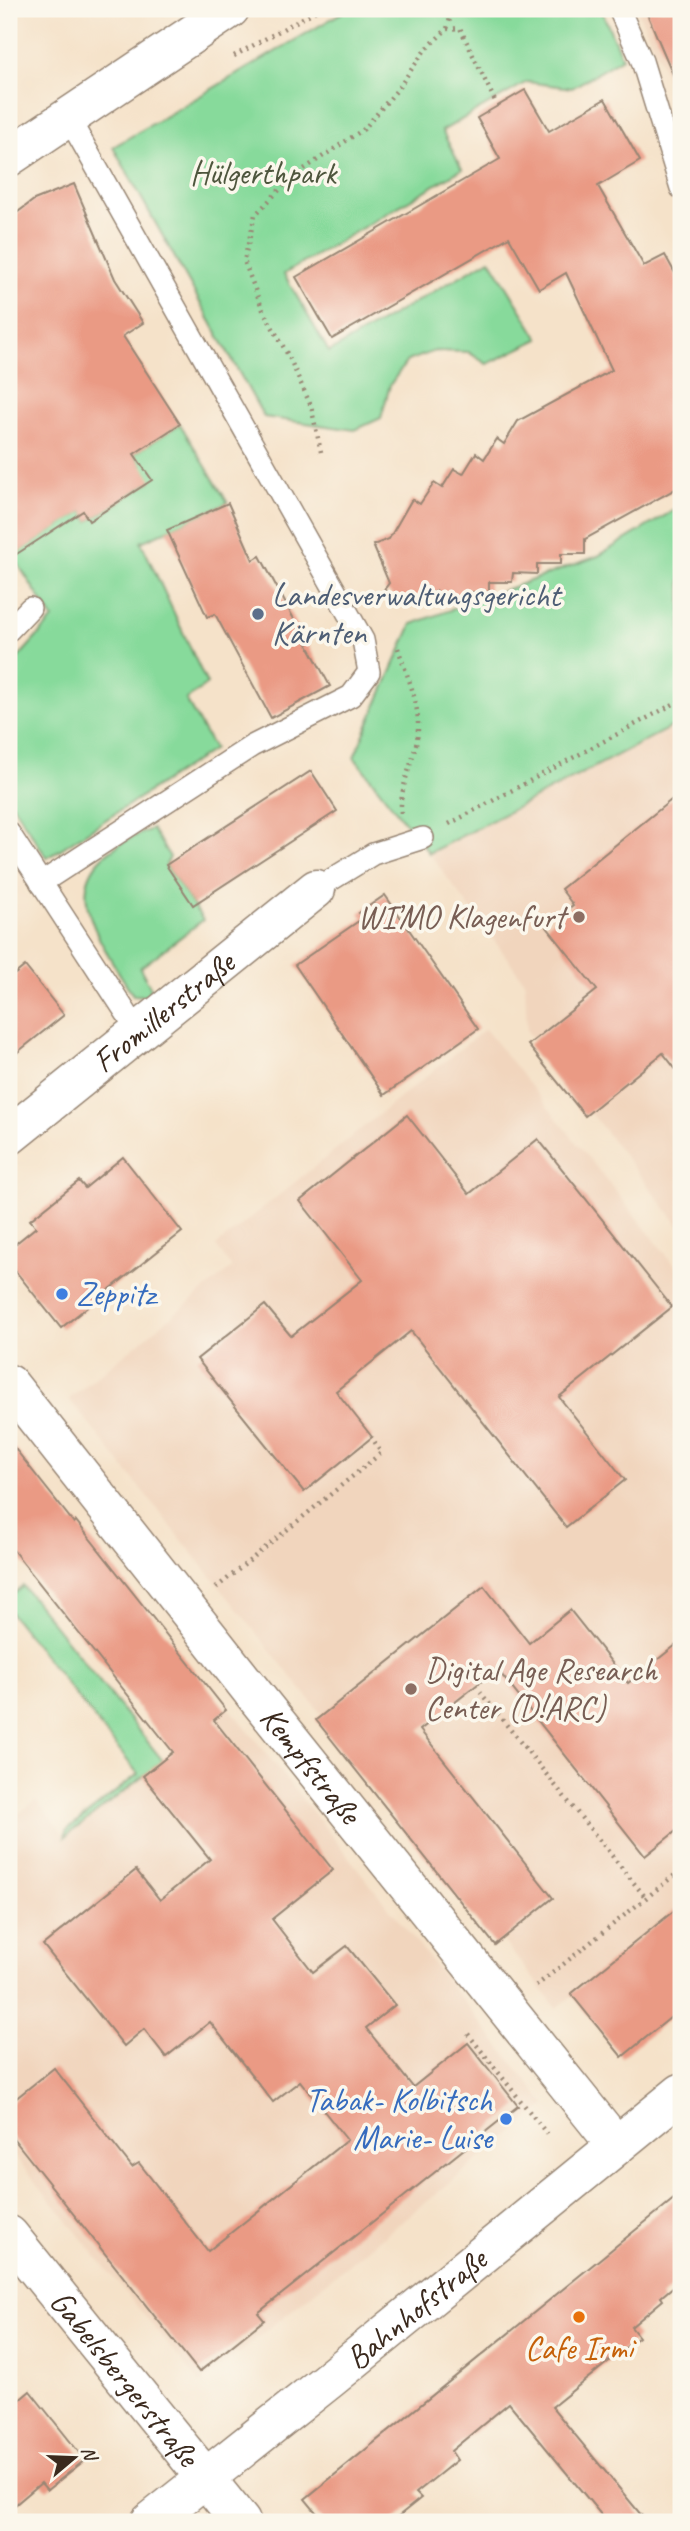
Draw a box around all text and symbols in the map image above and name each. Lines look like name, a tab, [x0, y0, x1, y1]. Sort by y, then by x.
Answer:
park label: Hülgerthpark	[190, 152, 338, 194]
place label: Landesverwaltungsgericht Kärnten	[272, 574, 563, 654]
marker: Landesverwaltungsgericht Kärnten	[250, 606, 266, 622]
place label: WI’MO Klagenfurt	[358, 896, 569, 938]
marker: WI’MO Klagenfurt	[571, 909, 587, 925]
street label: Fromillerstraße	[84, 941, 245, 1082]
place label: Zeppitz	[76, 1273, 159, 1315]
marker: Zeppitz	[54, 1286, 70, 1302]
place label: Digital Age Research Center (D!ARC)	[425, 1649, 659, 1729]
marker: Digital Age Research Center (D!ARC)	[403, 1681, 419, 1697]
street label: Kempfstraße	[251, 1698, 372, 1834]
place label: Tabak- Kolbitsch Marie- Luise	[306, 2079, 494, 2159]
marker: Tabak- Kolbitsch Marie- Luise	[498, 2111, 514, 2127]
street label: Bahnhofstraße	[337, 2238, 497, 2379]
street label: Gabelsbergerstraße	[41, 2281, 210, 2477]
marker: Cafe Irmi	[571, 2309, 587, 2325]
place label: Cafe Irmi	[525, 2327, 637, 2369]
north arrow	[38, 2422, 108, 2492]
text: N	[76, 2443, 103, 2465]

